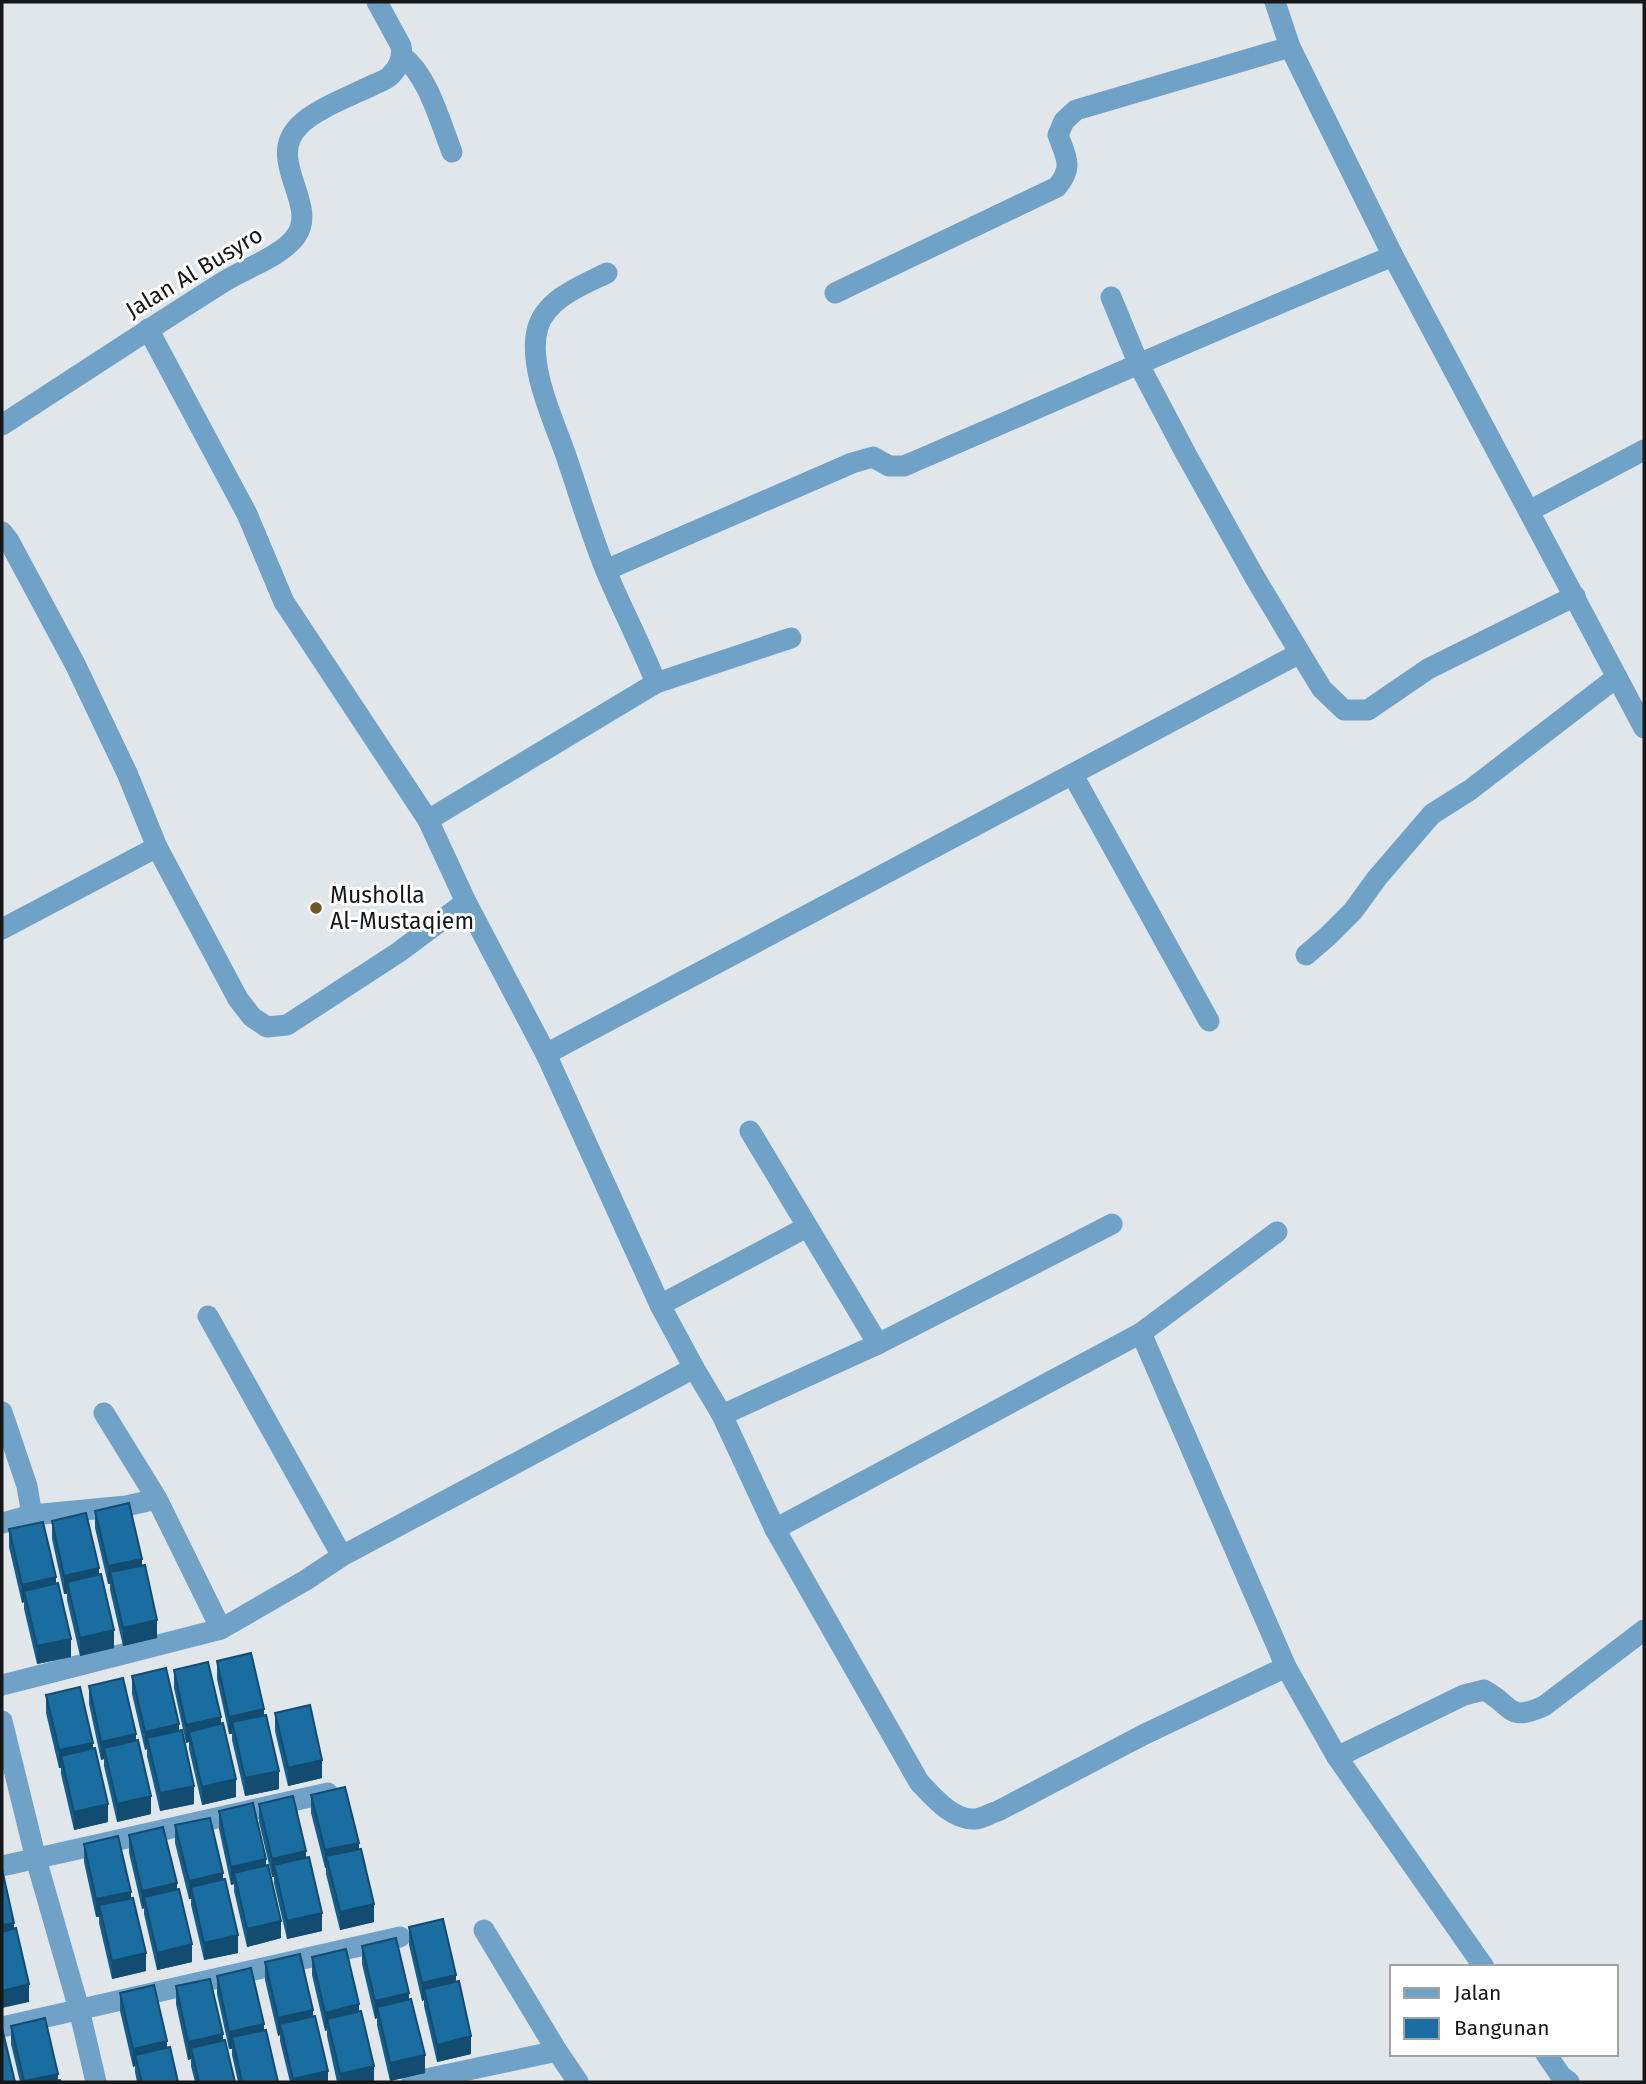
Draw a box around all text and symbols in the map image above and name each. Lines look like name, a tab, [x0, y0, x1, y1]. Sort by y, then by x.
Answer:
street label: Jalan Al Busyro	[120, 220, 268, 324]
place label: Musholla Al-Mustaqiem	[330, 881, 474, 935]
marker: Musholla Al-Mustaqiem	[308, 900, 324, 916]
legend	[1390, 1965, 1618, 2056]
text: Jalan	[1454, 1980, 1501, 2006]
text: Bangunan	[1454, 2015, 1549, 2041]

